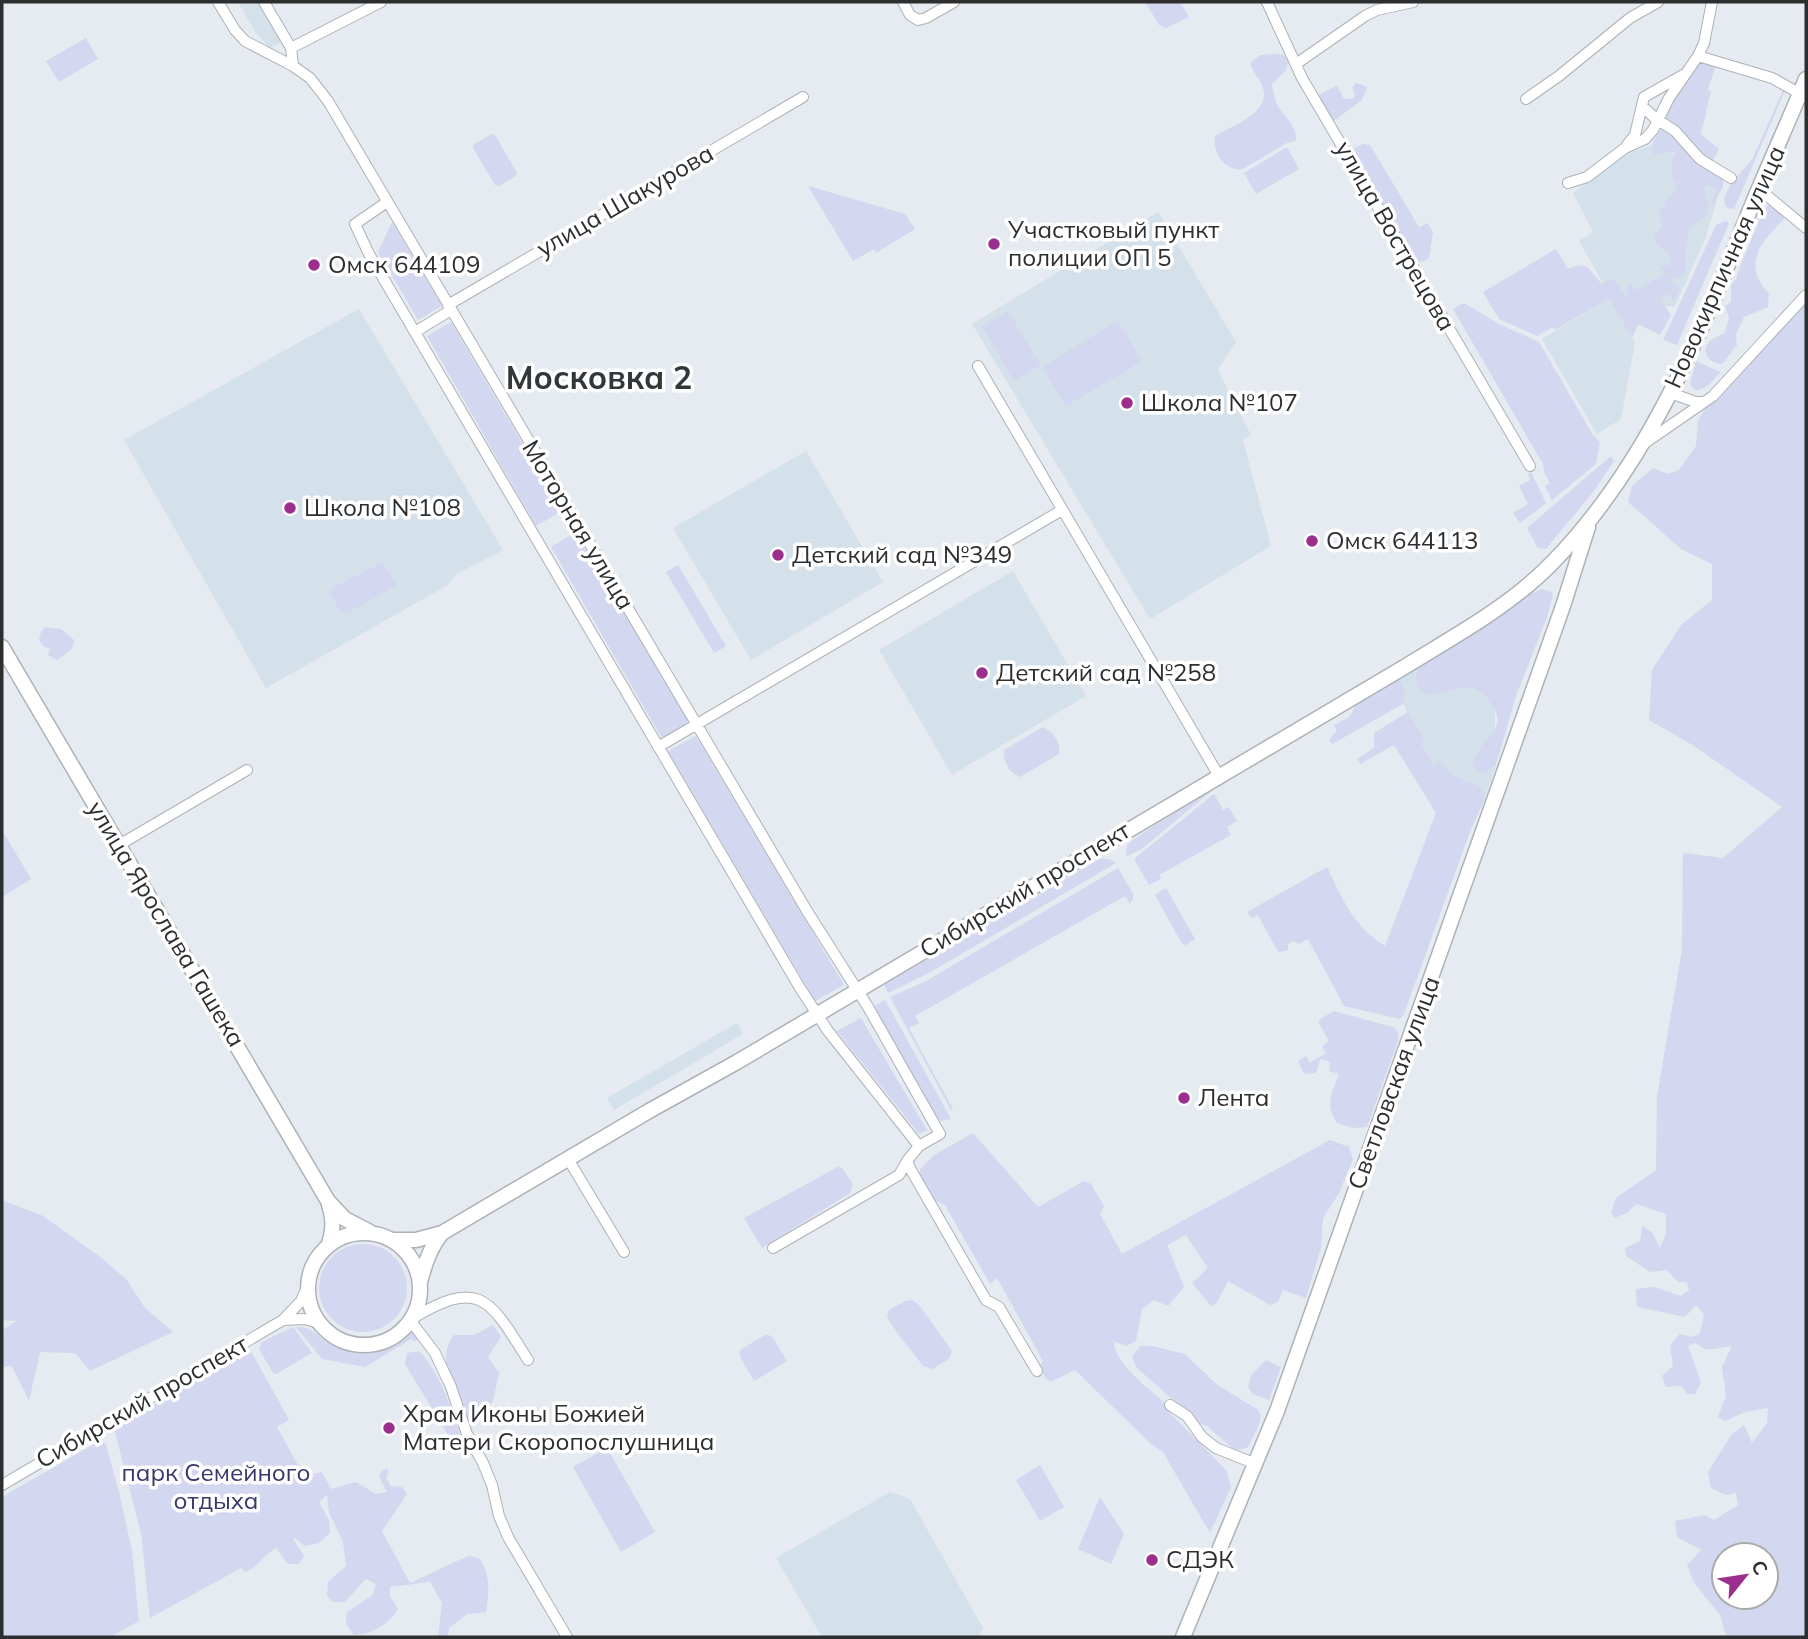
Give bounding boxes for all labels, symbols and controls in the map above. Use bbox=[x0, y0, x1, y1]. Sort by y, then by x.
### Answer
street label: улица Вострецова bbox=[1329, 135, 1462, 336]
street label: улица Шакурова bbox=[531, 137, 718, 263]
street label: Новокирпичная улица bbox=[1657, 141, 1791, 392]
place label: Участковый пункт полиции ОП 5 bbox=[1007, 214, 1219, 272]
marker: Участковый пункт полиции ОП 5 bbox=[986, 236, 1002, 252]
place label: Омск 644109 bbox=[328, 249, 480, 279]
marker: Омск 644109 bbox=[306, 257, 322, 273]
district label: Московка 2 bbox=[506, 357, 692, 397]
place label: Школа №107 bbox=[1141, 387, 1298, 417]
marker: Школа №107 bbox=[1119, 395, 1135, 411]
street label: Моторная улица bbox=[516, 434, 641, 615]
place label: Школа №108 bbox=[304, 492, 461, 522]
marker: Школа №108 bbox=[282, 500, 298, 516]
place label: Омск 644113 bbox=[1326, 525, 1478, 555]
marker: Омск 644113 bbox=[1304, 533, 1320, 549]
place label: Детский сад №349 bbox=[792, 539, 1012, 569]
marker: Детский сад №349 bbox=[770, 547, 786, 563]
place label: Детский сад №258 bbox=[996, 657, 1216, 687]
marker: Детский сад №258 bbox=[974, 665, 990, 681]
street label: улица Ярослава Гашека bbox=[81, 795, 252, 1052]
street label: Сибирский проспект bbox=[914, 814, 1135, 964]
street label: Светловская улица bbox=[1341, 972, 1446, 1193]
place label: Лента bbox=[1198, 1082, 1270, 1112]
marker: Лента bbox=[1176, 1090, 1192, 1106]
street label: Сибирский проспект bbox=[30, 1328, 253, 1474]
place label: Храм Иконы Божией Матери Скоропослушница bbox=[403, 1398, 714, 1456]
marker: Храм Иконы Божией Матери Скоропослушница bbox=[381, 1420, 397, 1436]
park label: парк Семейного отдыха bbox=[122, 1457, 310, 1515]
north arrow bbox=[1710, 1541, 1780, 1611]
place label: СДЭК bbox=[1166, 1544, 1234, 1574]
marker: СДЭК bbox=[1144, 1552, 1160, 1568]
text: С bbox=[1746, 1556, 1773, 1579]

